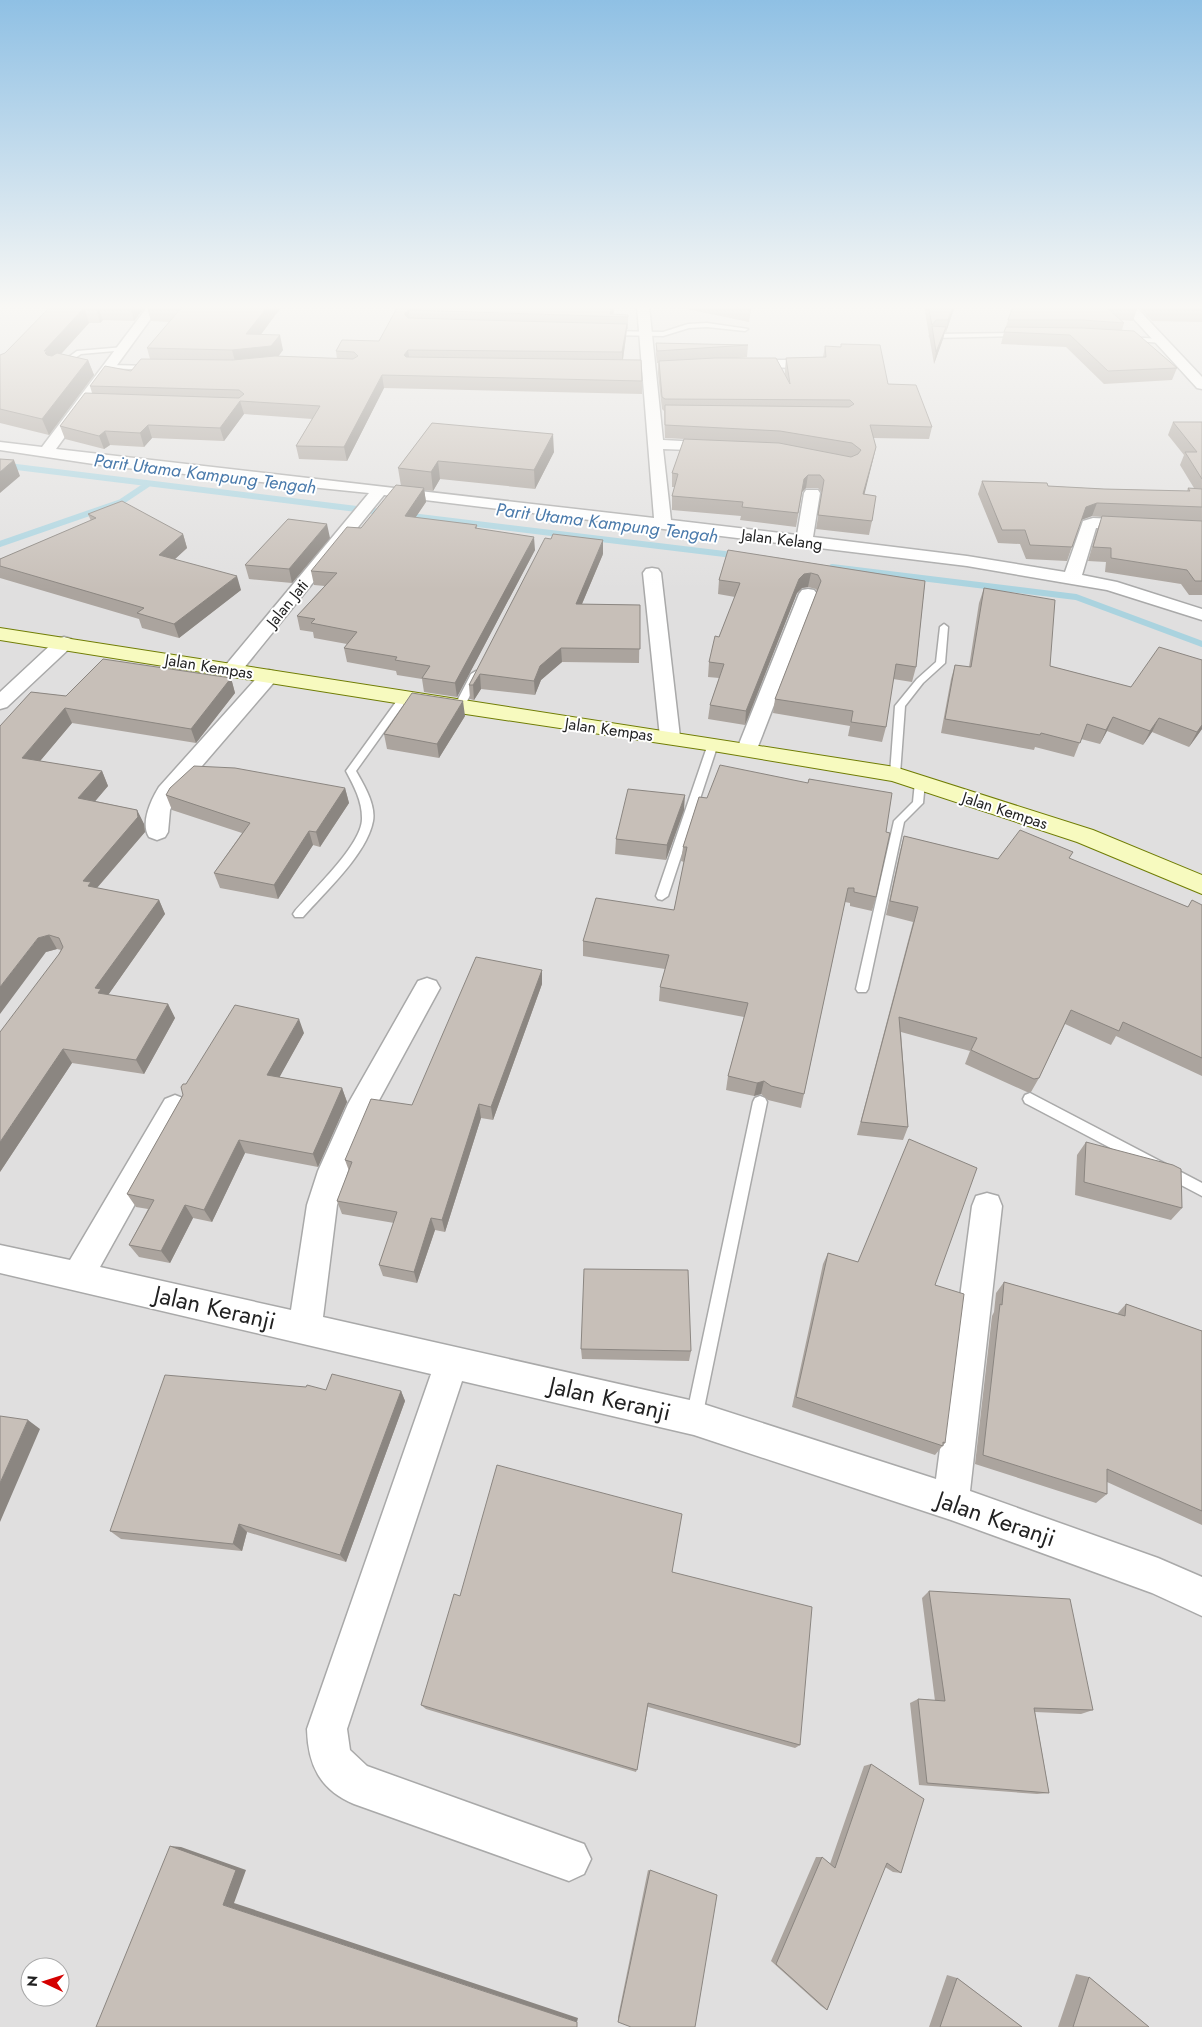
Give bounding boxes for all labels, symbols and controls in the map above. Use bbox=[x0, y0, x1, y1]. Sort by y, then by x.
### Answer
water label: Parit Utama Kampung Tengah bbox=[92, 447, 318, 501]
water label: Parit Utama Kampung Tengah bbox=[494, 496, 720, 550]
street label: Jalan Kelang bbox=[738, 523, 824, 556]
street label: Jalan Jati bbox=[260, 574, 314, 634]
street label: Jalan Kempas bbox=[161, 648, 255, 685]
street label: Jalan Kempas bbox=[561, 712, 654, 747]
street label: Jalan Kempas bbox=[957, 785, 1051, 835]
street label: Jalan Keranji bbox=[148, 1276, 279, 1339]
street label: Jalan Keranji bbox=[543, 1367, 674, 1430]
street label: Jalan Keranji bbox=[929, 1481, 1060, 1555]
north arrow bbox=[20, 1957, 70, 2007]
text: N bbox=[22, 1975, 42, 1987]

